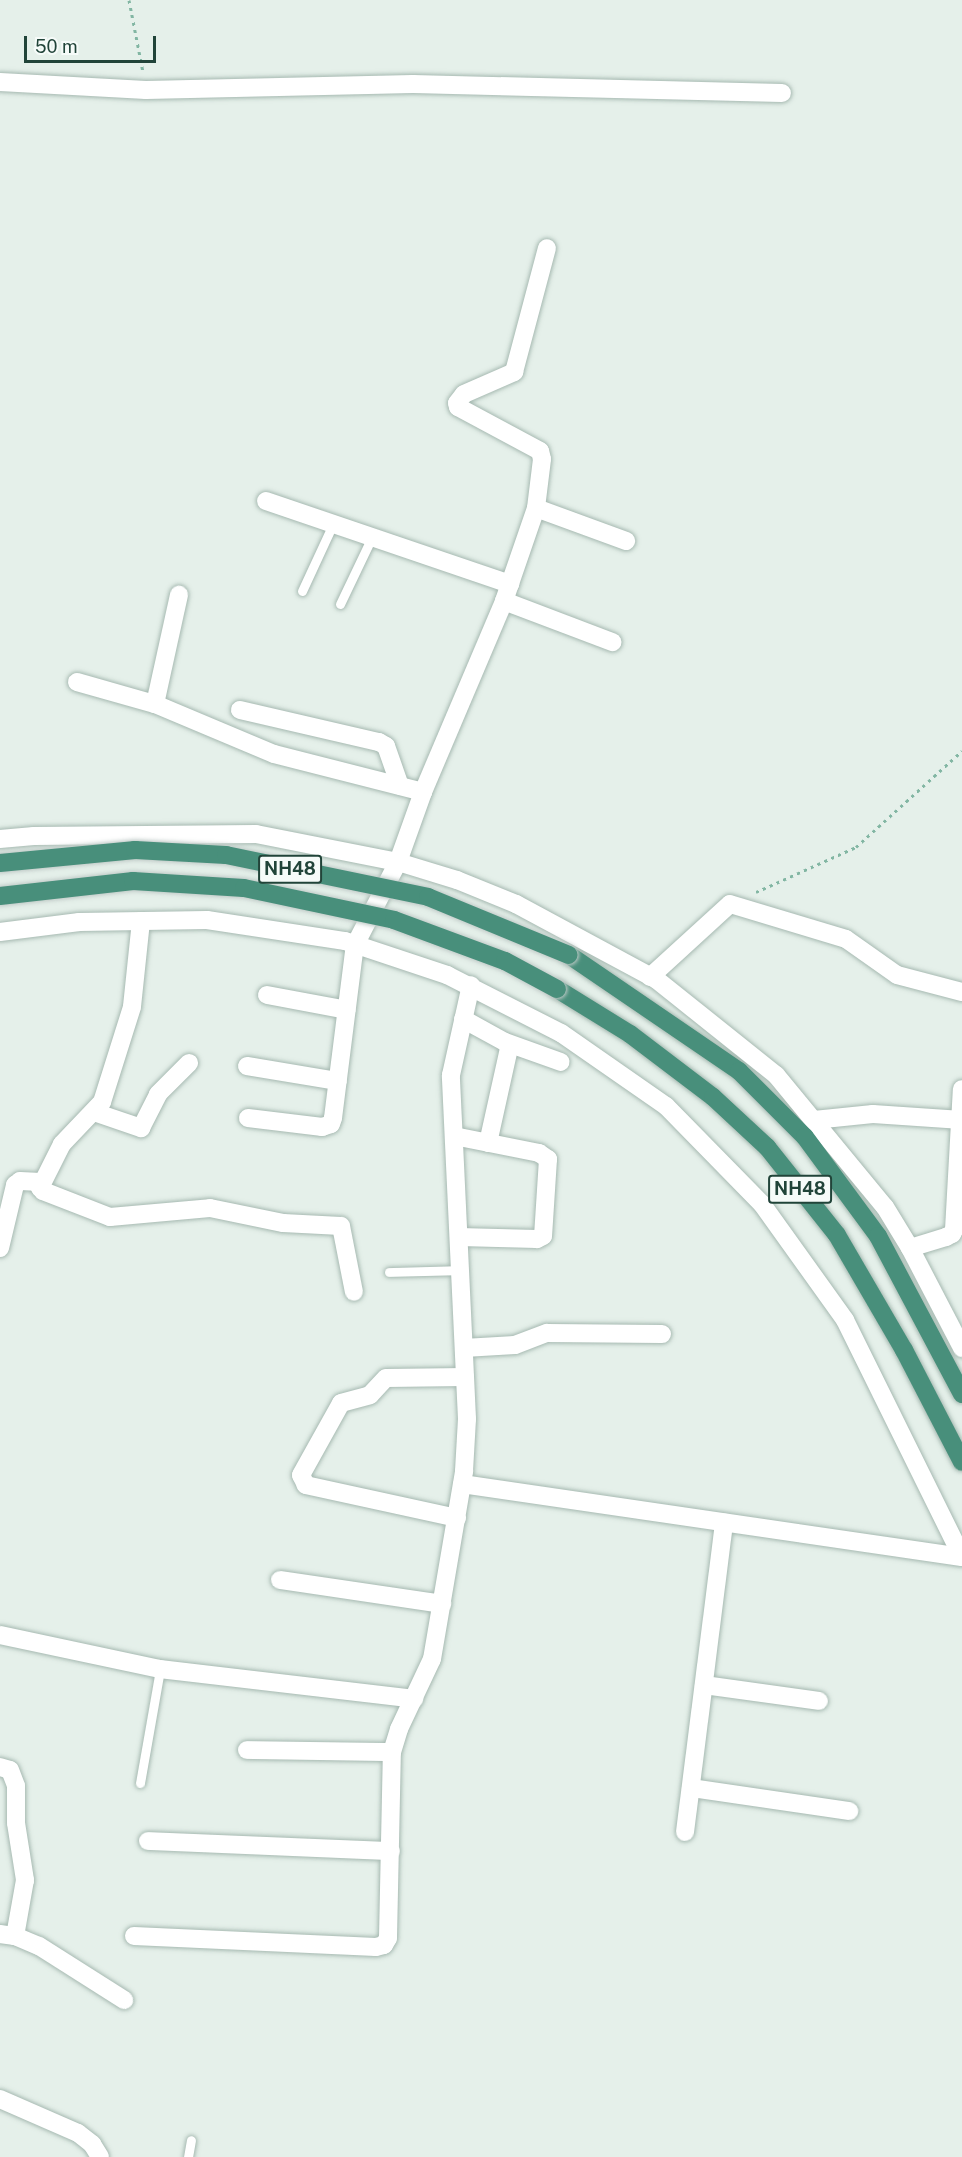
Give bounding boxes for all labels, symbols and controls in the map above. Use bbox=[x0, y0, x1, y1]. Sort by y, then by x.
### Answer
scale bar bbox=[27, 24, 159, 62]
text: 50 m bbox=[35, 36, 78, 57]
road number: NH48 bbox=[257, 854, 323, 884]
road number: NH48 bbox=[767, 1174, 833, 1204]

